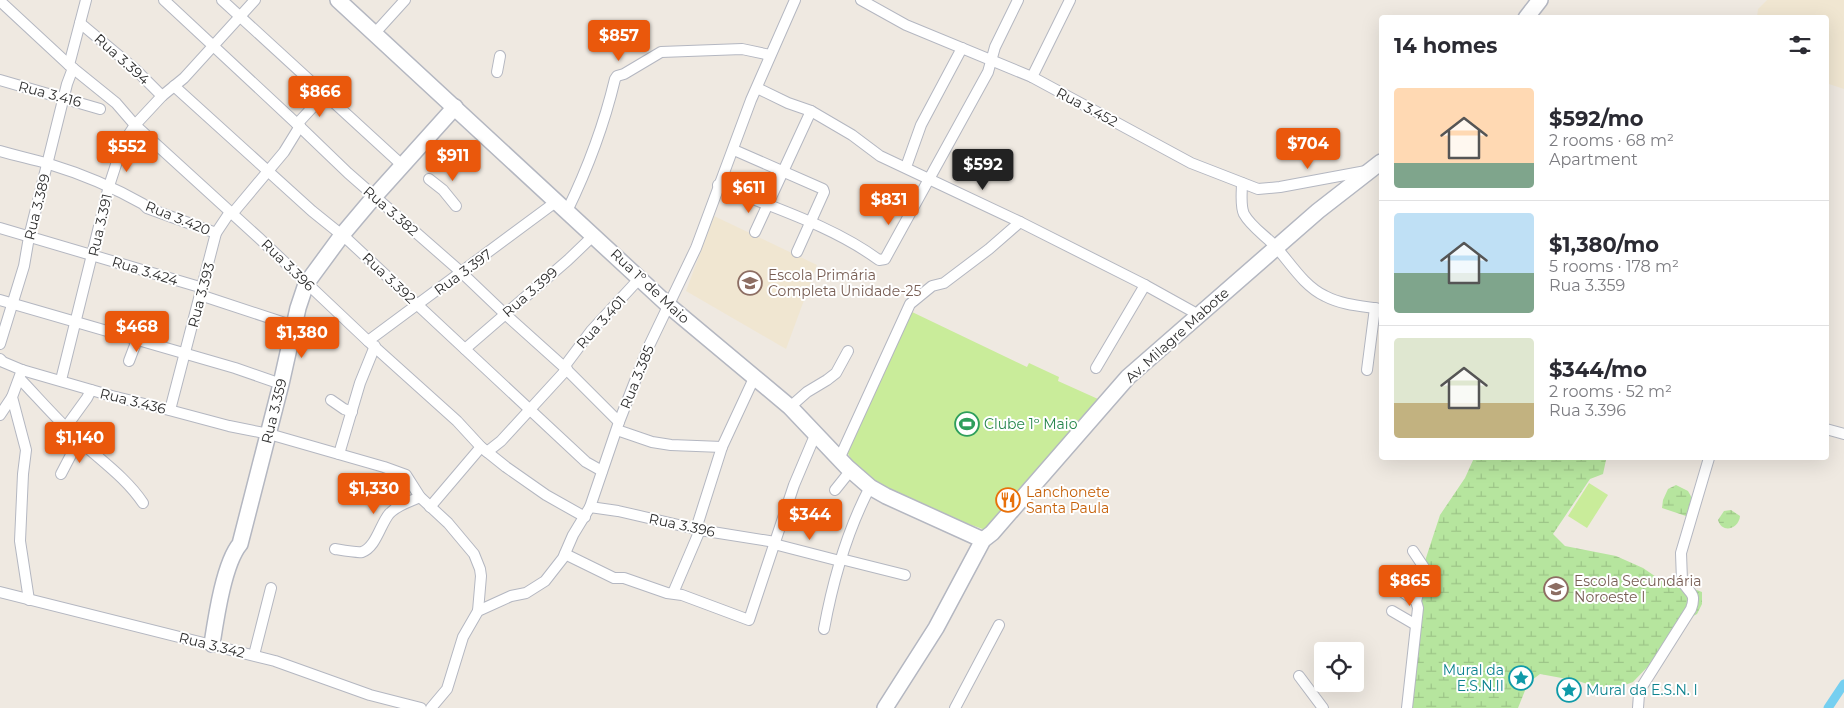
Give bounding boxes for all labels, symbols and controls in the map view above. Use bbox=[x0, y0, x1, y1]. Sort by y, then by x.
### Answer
pin: $857 bbox=[589, 20, 649, 62]
text: $857 bbox=[599, 26, 639, 45]
street label: Rua 3.394 bbox=[91, 30, 154, 89]
icon: filters bbox=[1786, 31, 1814, 59]
text: 14 homes bbox=[1394, 33, 1498, 58]
pin: $866 bbox=[290, 76, 350, 118]
street label: Rua 3.416 bbox=[16, 77, 84, 111]
text: $866 bbox=[299, 82, 341, 101]
street label: Rua 3.452 bbox=[1053, 83, 1121, 131]
text: $592/mo bbox=[1549, 106, 1644, 131]
icon: home bbox=[1434, 108, 1494, 168]
pin: $704 bbox=[1278, 128, 1338, 170]
pin: $552 bbox=[97, 130, 157, 173]
text: 2 rooms · 68 m² bbox=[1549, 131, 1674, 150]
text: $704 bbox=[1287, 134, 1329, 153]
text: $552 bbox=[108, 137, 146, 156]
pin: $911 bbox=[423, 140, 483, 182]
text: $911 bbox=[437, 146, 469, 165]
pin: $592 bbox=[953, 148, 1013, 191]
text: Apartment bbox=[1549, 150, 1638, 169]
text: $592 bbox=[963, 155, 1003, 174]
street label: Rua 3.389 bbox=[20, 172, 54, 242]
pin: $611 bbox=[719, 172, 779, 214]
text: $611 bbox=[733, 178, 765, 197]
street label: Rua 3.382 bbox=[360, 182, 422, 240]
pin: $831 bbox=[859, 184, 919, 226]
text: $831 bbox=[871, 190, 907, 209]
street label: Rua 3.391 bbox=[84, 192, 116, 258]
street label: Rua 3.420 bbox=[143, 197, 213, 239]
text: $1,380/mo bbox=[1549, 232, 1659, 257]
icon: home bbox=[1434, 233, 1494, 293]
street label: Rua 3.396 bbox=[257, 235, 319, 295]
street label: Rua 3.397 bbox=[431, 245, 495, 299]
street label: Rua 1º de Maio bbox=[607, 245, 694, 327]
street label: Rua 3.392 bbox=[358, 249, 420, 307]
street label: Rua 3.424 bbox=[110, 252, 181, 290]
text: 5 rooms · 178 m² bbox=[1549, 257, 1679, 276]
street label: Rua 3.393 bbox=[184, 260, 218, 330]
street label: Rua 3.399 bbox=[499, 263, 561, 321]
place label: Escola Primária Completa Unidade-25 bbox=[768, 266, 922, 300]
school or university icon: Escola Primária Completa Unidade-25 bbox=[737, 270, 763, 296]
text: Rua 3.359 bbox=[1549, 276, 1625, 295]
street label: Av. Milagre Mabote bbox=[1121, 284, 1233, 386]
street label: Rua 3.401 bbox=[572, 292, 630, 352]
pin: $468 bbox=[107, 310, 167, 353]
pin: $1,380 bbox=[261, 316, 343, 359]
text: $468 bbox=[116, 317, 158, 336]
text: $1,380 bbox=[276, 323, 328, 342]
street label: Rua 3.385 bbox=[616, 342, 658, 412]
text: $344/mo bbox=[1549, 357, 1647, 382]
icon: home bbox=[1434, 358, 1494, 418]
street label: Rua 3.359 bbox=[257, 376, 291, 446]
text: 2 rooms · 52 m² bbox=[1549, 382, 1672, 401]
street label: Rua 3.436 bbox=[98, 384, 168, 418]
text: Rua 3.396 bbox=[1549, 401, 1626, 420]
sports icon: Clube 1º Maio bbox=[954, 411, 980, 437]
place label: Clube 1º Maio bbox=[984, 415, 1078, 433]
pin: $1,140 bbox=[39, 422, 121, 464]
text: $1,140 bbox=[56, 428, 104, 447]
pin: $1,330 bbox=[333, 472, 415, 515]
text: $1,330 bbox=[349, 479, 399, 498]
place label: Lanchonete Santa Paula bbox=[1026, 483, 1110, 517]
restaurant icon: Lanchonete Santa Paula bbox=[995, 487, 1021, 513]
pin: $344 bbox=[780, 498, 840, 541]
text: $344 bbox=[789, 505, 831, 524]
street label: Rua 3.396 bbox=[647, 509, 717, 541]
pin: $865 bbox=[1380, 564, 1440, 607]
text: $865 bbox=[1390, 571, 1430, 590]
place label: Escola Secundária Noroeste I bbox=[1574, 572, 1701, 606]
school or university icon: Escola Secundária Noroeste I bbox=[1543, 576, 1569, 602]
street label: Rua 3.342 bbox=[177, 628, 247, 662]
map controls bbox=[1314, 642, 1364, 692]
button: locate bbox=[1314, 642, 1364, 692]
place label: Mural da E.S.N.II bbox=[1443, 661, 1504, 695]
place icon: Mural da E.S.N.II bbox=[1508, 665, 1534, 691]
place icon: Mural da E.S.N. I bbox=[1556, 677, 1582, 703]
place label: Mural da E.S.N. I bbox=[1586, 681, 1698, 699]

